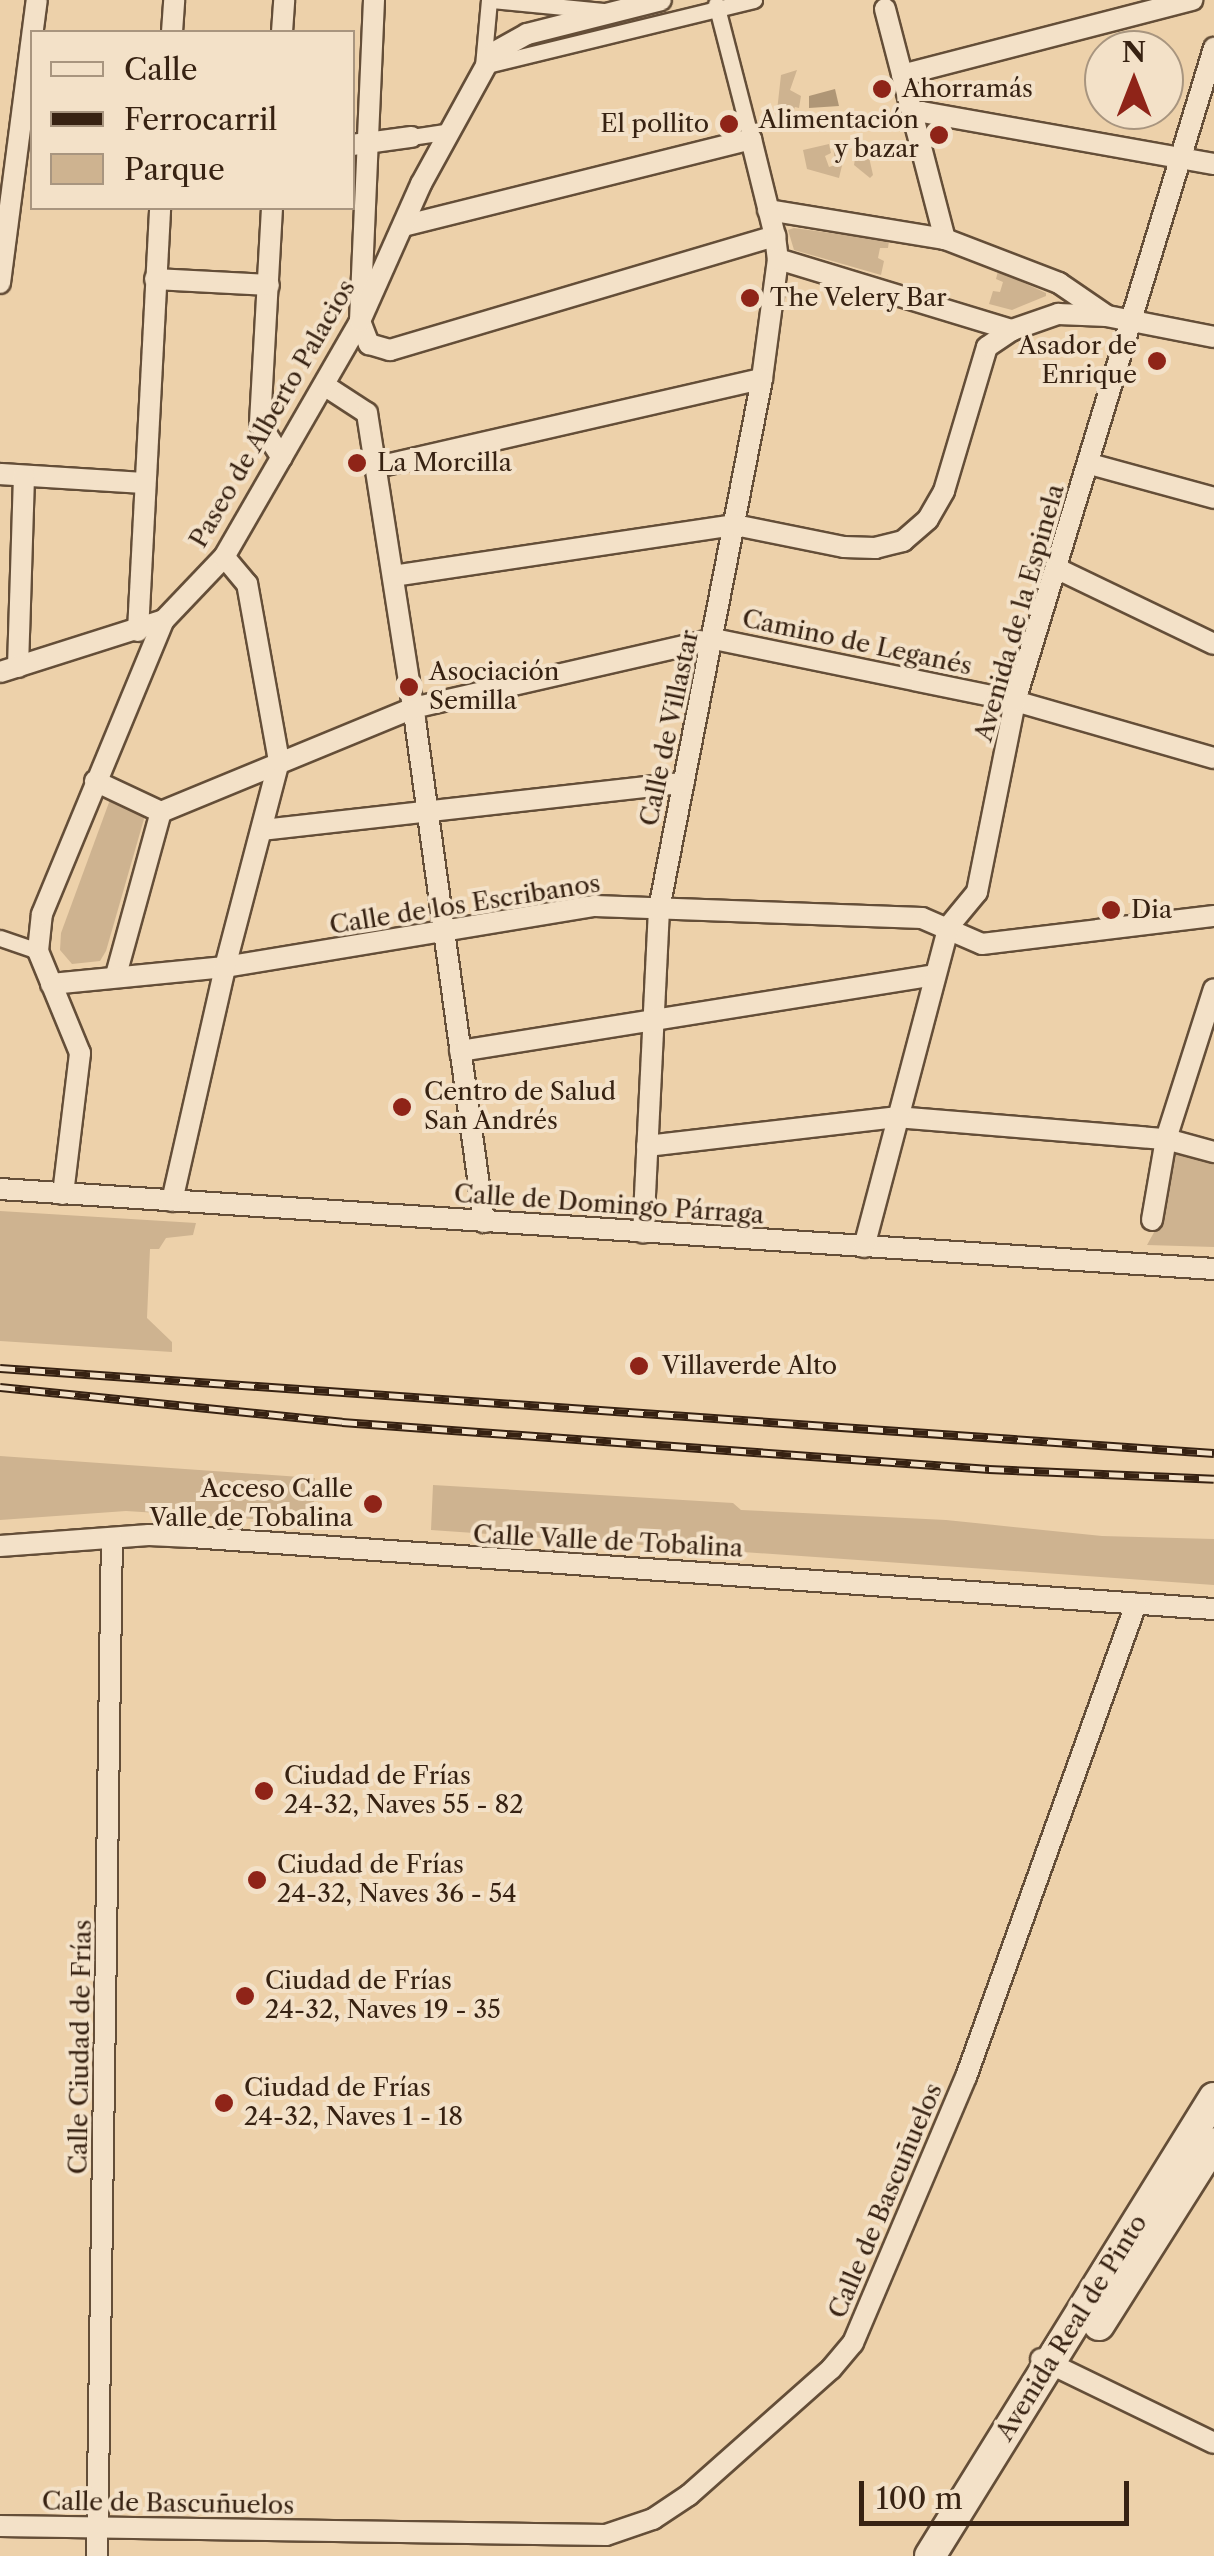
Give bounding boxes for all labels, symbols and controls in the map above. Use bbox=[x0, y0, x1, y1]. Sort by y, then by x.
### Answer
legend bbox=[30, 30, 355, 210]
north arrow bbox=[1084, 30, 1184, 130]
text: N bbox=[1122, 35, 1146, 69]
text: Calle bbox=[124, 51, 198, 88]
place label: Ahorramás bbox=[902, 74, 1033, 104]
marker: Ahorramás bbox=[871, 78, 893, 100]
text: Ferrocarril bbox=[124, 101, 277, 138]
place label: Alimentación y bazar bbox=[759, 106, 919, 165]
place label: El pollito bbox=[600, 109, 709, 139]
marker: El pollito bbox=[718, 113, 740, 135]
marker: Alimentación y bazar bbox=[928, 124, 950, 146]
text: Parque bbox=[124, 151, 225, 188]
street label: Paseo de Alberto Palacios bbox=[184, 274, 362, 554]
place label: The Velery Bar bbox=[770, 283, 949, 313]
marker: The Velery Bar bbox=[739, 287, 761, 309]
place label: Asador de Enrique bbox=[1017, 332, 1137, 391]
marker: Asador de Enrique bbox=[1146, 350, 1168, 372]
place label: La Morcilla bbox=[377, 448, 512, 478]
marker: La Morcilla bbox=[346, 452, 368, 474]
street label: Avenida de la Espinela bbox=[969, 481, 1071, 745]
street label: Camino de Leganés bbox=[739, 604, 975, 682]
street label: Calle de Villastar bbox=[634, 627, 706, 829]
place label: Asociación Semilla bbox=[429, 658, 559, 717]
marker: Asociación Semilla bbox=[398, 676, 420, 698]
street label: Calle de los Escribanos bbox=[327, 869, 603, 941]
place label: Dia bbox=[1131, 895, 1172, 925]
marker: Dia bbox=[1100, 899, 1122, 921]
place label: Centro de Salud San Andrés bbox=[424, 1078, 616, 1137]
marker: Centro de Salud San Andrés bbox=[389, 1094, 415, 1120]
street label: Calle de Domingo Párraga bbox=[453, 1179, 765, 1231]
place label: Villaverde Alto bbox=[662, 1351, 838, 1381]
marker: Villaverde Alto bbox=[626, 1353, 652, 1379]
place label: Acceso Calle Valle de Tobalina bbox=[149, 1475, 353, 1534]
marker: Acceso Calle Valle de Tobalina bbox=[362, 1493, 384, 1515]
street label: Calle Valle de Tobalina bbox=[471, 1520, 745, 1564]
place label: Ciudad de Frías 24-32, Naves 55 - 82 bbox=[284, 1762, 524, 1821]
marker: Ciudad de Frías 24-32, Naves 55 - 82 bbox=[253, 1780, 275, 1802]
place label: Ciudad de Frías 24-32, Naves 36 - 54 bbox=[277, 1851, 517, 1910]
marker: Ciudad de Frías 24-32, Naves 36 - 54 bbox=[246, 1869, 268, 1891]
street label: Calle Ciudad de Frías bbox=[64, 1919, 98, 2175]
place label: Ciudad de Frías 24-32, Naves 19 - 35 bbox=[265, 1967, 501, 2026]
marker: Ciudad de Frías 24-32, Naves 19 - 35 bbox=[234, 1985, 256, 2007]
place label: Ciudad de Frías 24-32, Naves 1 - 18 bbox=[244, 2074, 463, 2133]
street label: Calle de Bascuñuelos bbox=[823, 2079, 949, 2323]
marker: Ciudad de Frías 24-32, Naves 1 - 18 bbox=[213, 2092, 235, 2114]
street label: Avenida Real de Pinto bbox=[990, 2209, 1154, 2447]
scale bar bbox=[864, 2461, 1134, 2523]
text: 100 m bbox=[876, 2480, 963, 2517]
street label: Calle de Bascuñuelos bbox=[42, 2487, 294, 2521]

